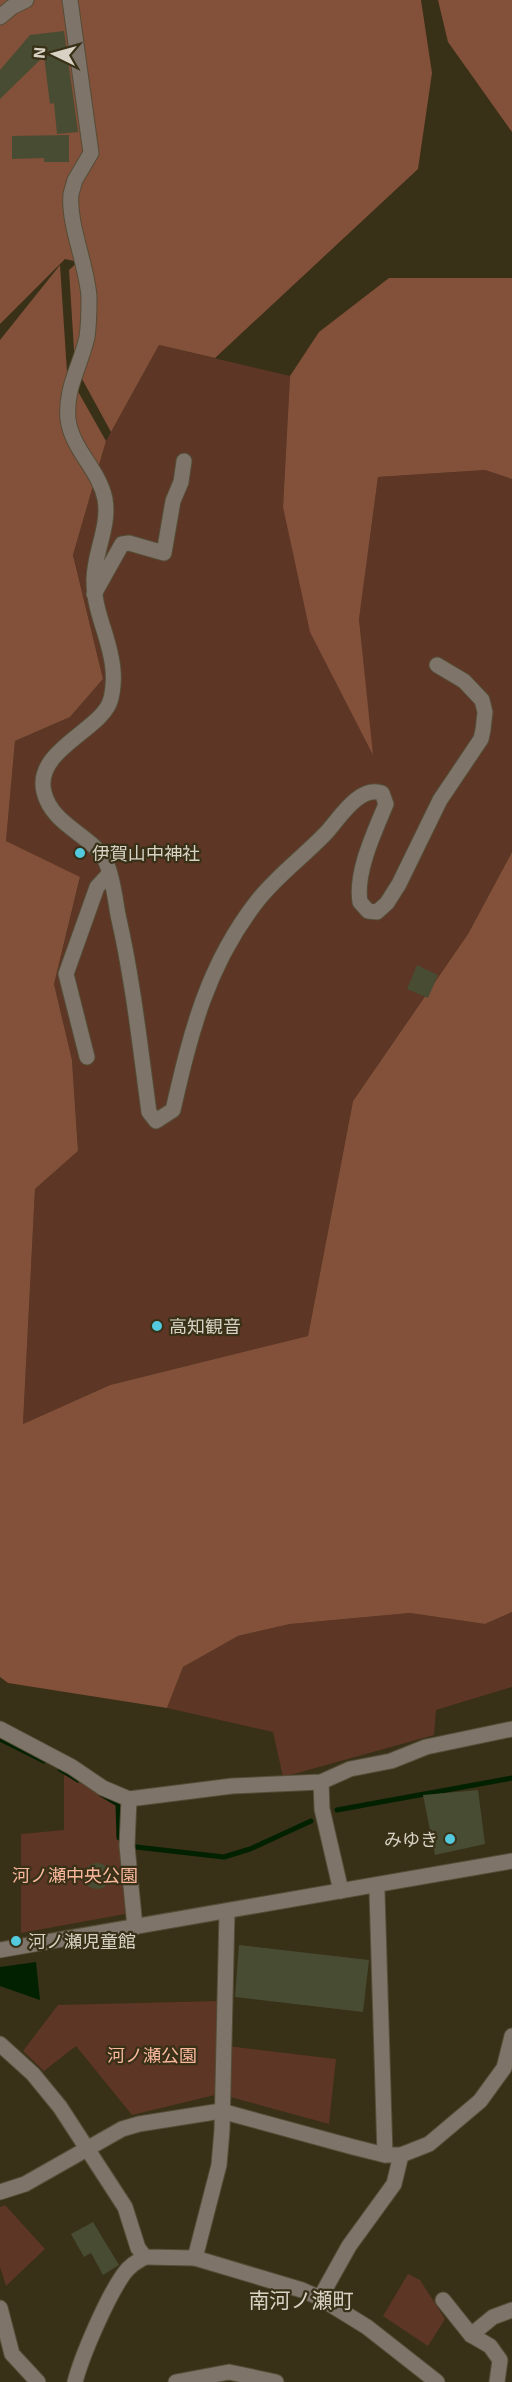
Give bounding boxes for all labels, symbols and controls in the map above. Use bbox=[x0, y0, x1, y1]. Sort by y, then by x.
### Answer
north arrow bbox=[24, 24, 84, 84]
text: N bbox=[29, 46, 49, 59]
place label: 伊賀山中神社 bbox=[92, 842, 200, 864]
marker: 伊賀山中神社 bbox=[73, 846, 87, 860]
place label: 高知観音 bbox=[169, 1315, 241, 1337]
marker: 高知観音 bbox=[150, 1319, 164, 1333]
place label: みゆき bbox=[384, 1828, 438, 1850]
marker: みゆき bbox=[443, 1832, 457, 1846]
park label: 河ノ瀬中央公園 bbox=[12, 1864, 138, 1886]
place label: 河ノ瀬児童館 bbox=[28, 1930, 136, 1952]
marker: 河ノ瀬児童館 bbox=[9, 1934, 23, 1948]
park label: 河ノ瀬公園 bbox=[107, 2044, 197, 2066]
district label: 南河ノ瀬町 bbox=[249, 2287, 354, 2312]

